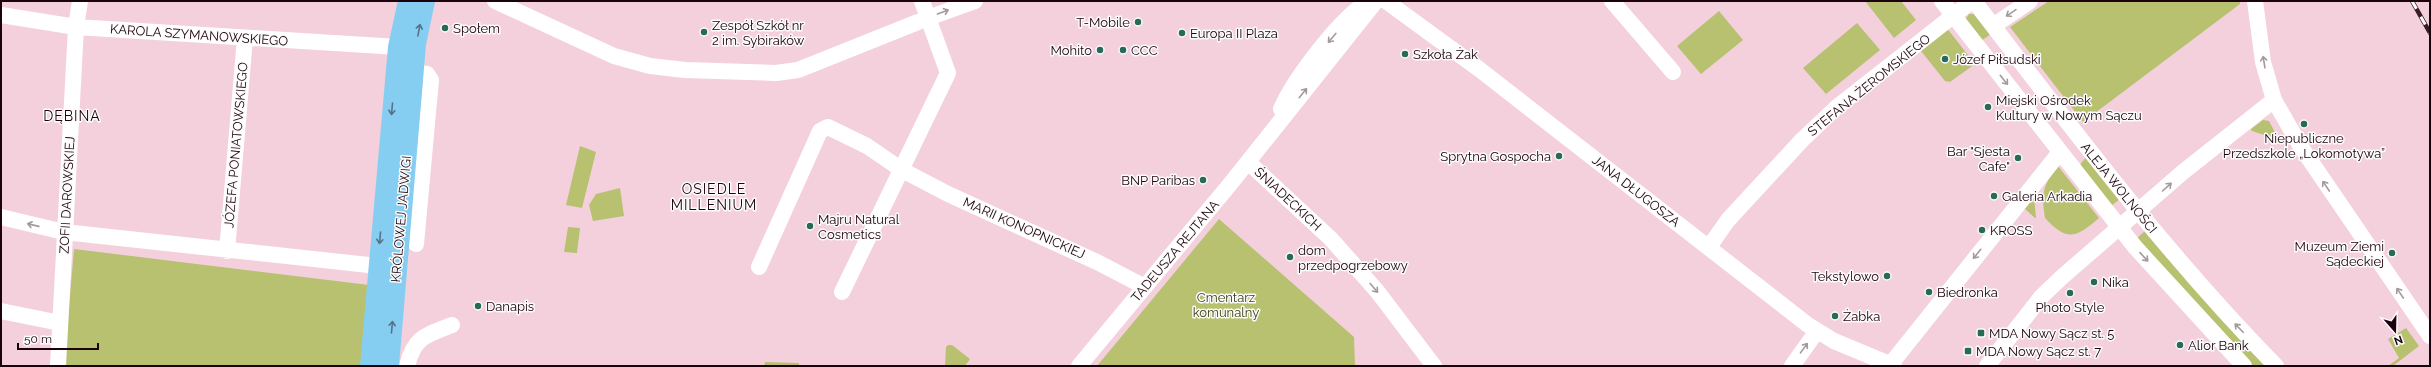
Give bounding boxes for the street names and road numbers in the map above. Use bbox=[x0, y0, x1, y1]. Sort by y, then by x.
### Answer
street label: KAROLA SZYMANOWSKIEGO bbox=[109, 21, 289, 49]
street label: STEFANA ŻEROMSKIEGO bbox=[1804, 30, 1933, 139]
street label: JÓZEFA PONIATOWSKIEGO bbox=[221, 61, 251, 228]
street label: ZOFII DAROWSKIEJ bbox=[56, 136, 78, 254]
street label: ALEJA WOLNOŚCI bbox=[2078, 139, 2161, 236]
street label: JANA DŁUGOSZA bbox=[1589, 152, 1683, 230]
street label: KRÓLOWEJ JADWIGI bbox=[388, 155, 414, 283]
street label: ŚNIADECKICH bbox=[1251, 163, 1325, 234]
street label: MARII KONOPNICKIEJ bbox=[961, 194, 1087, 262]
street label: TADEUSZA REJTANA bbox=[1128, 197, 1222, 305]

